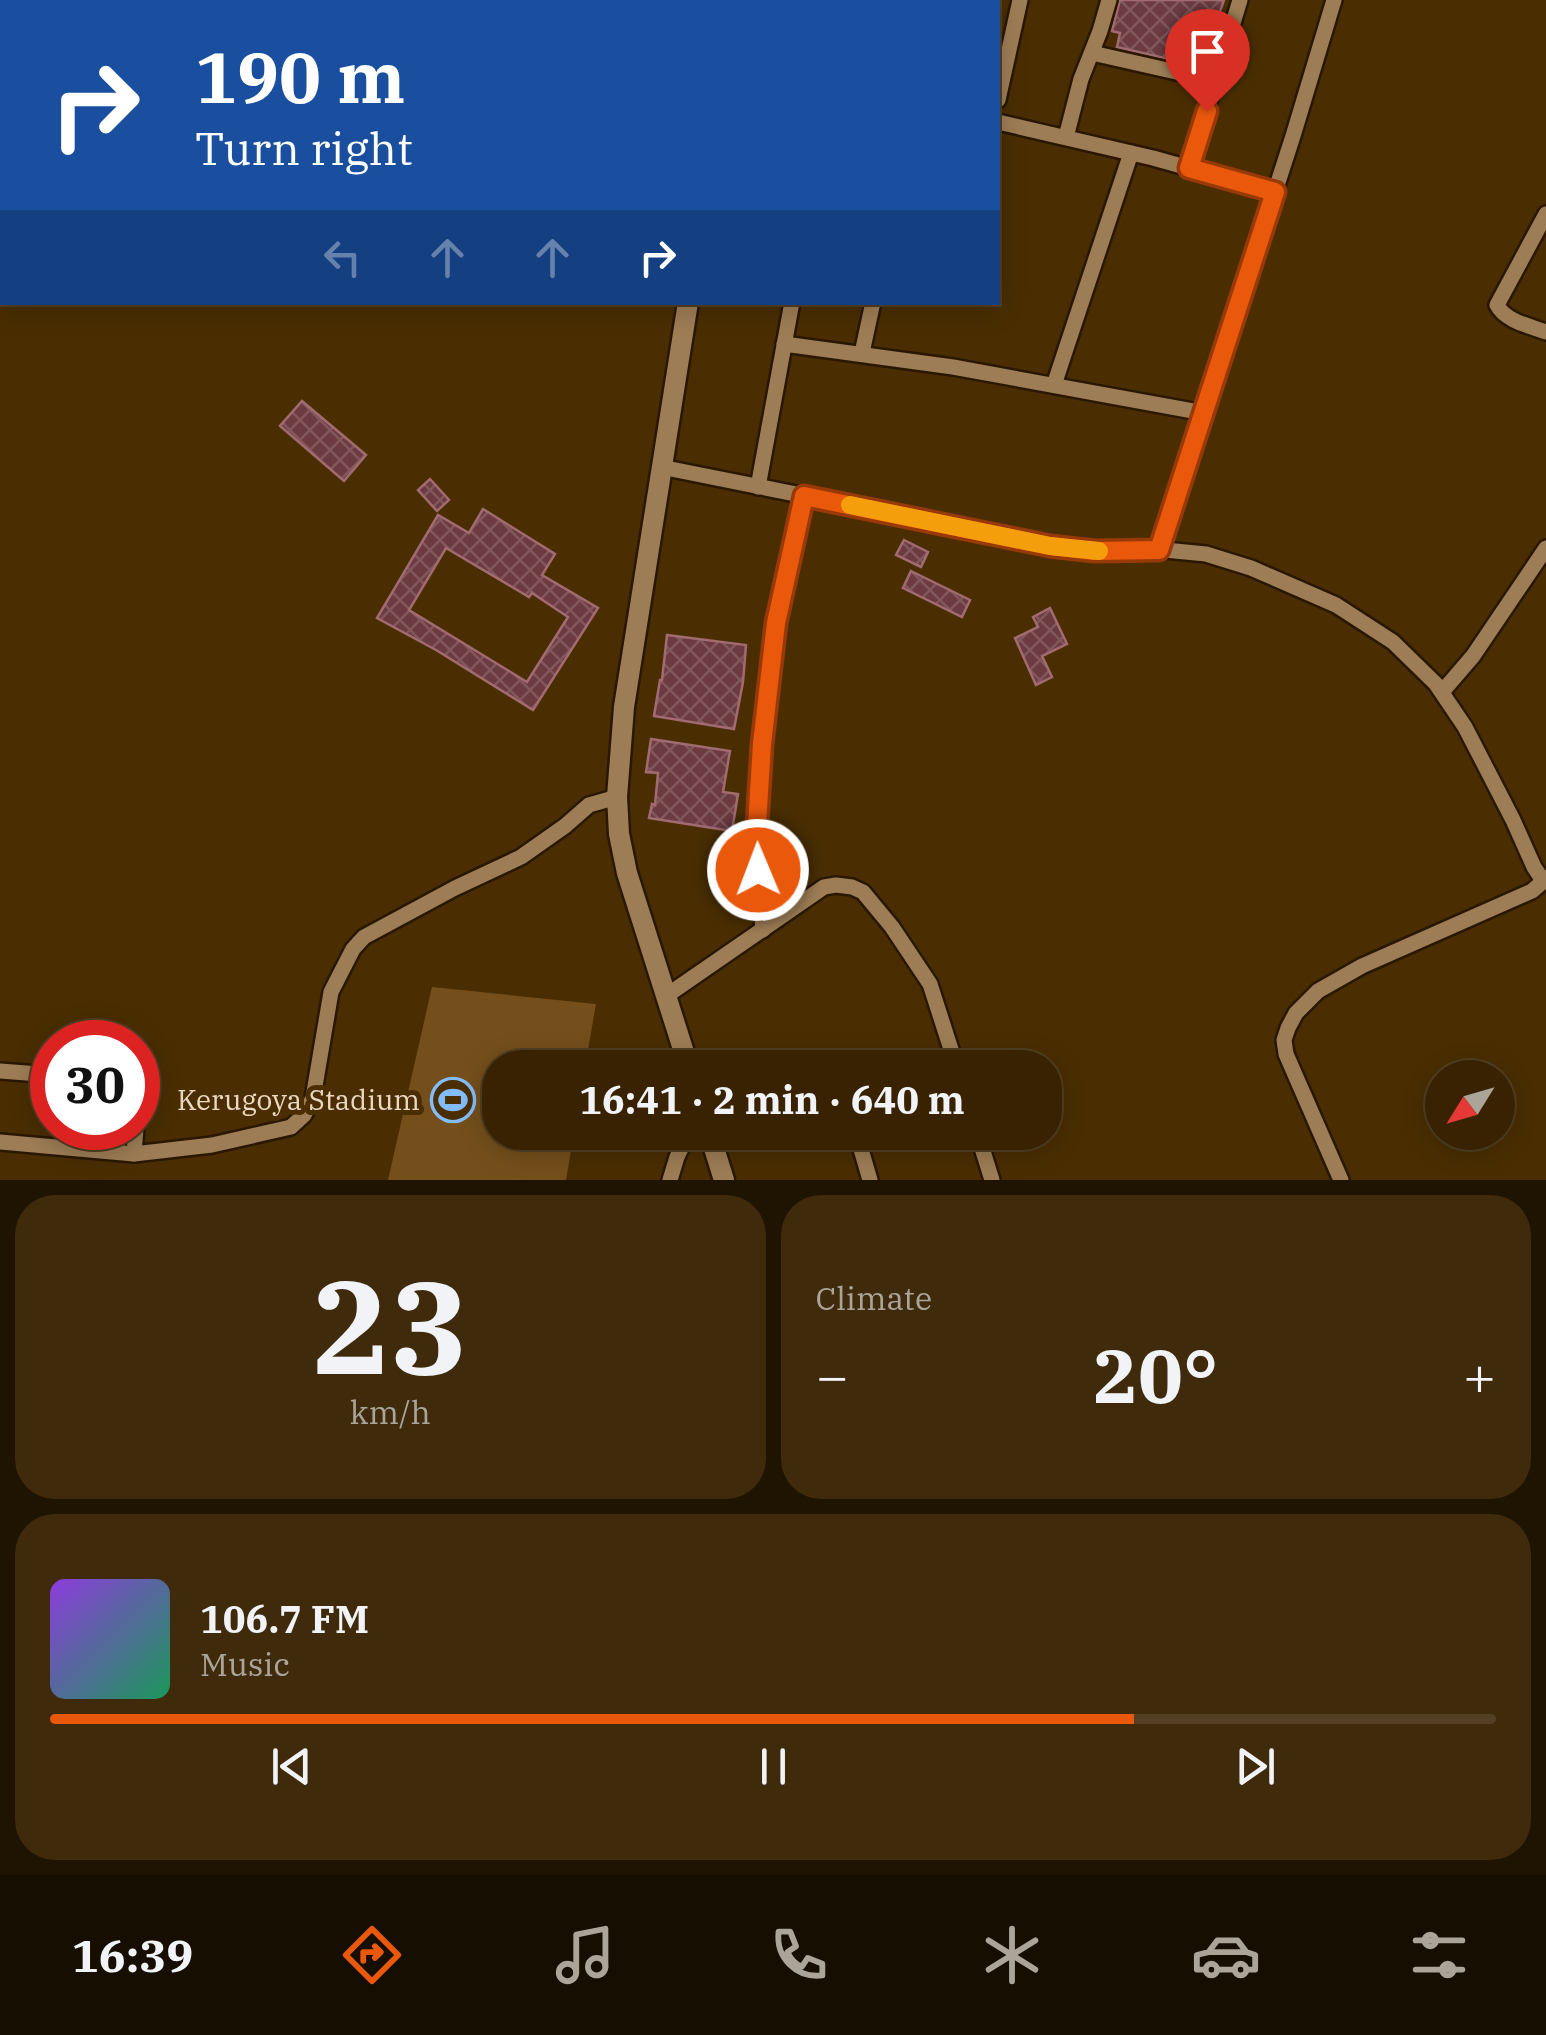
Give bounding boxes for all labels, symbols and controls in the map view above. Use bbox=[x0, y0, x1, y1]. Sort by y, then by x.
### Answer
pin bbox=[1165, 9, 1250, 112]
icon: arrive bbox=[1180, 24, 1235, 79]
text: 190 m bbox=[195, 31, 405, 122]
icon: right bbox=[30, 40, 160, 170]
text: Turn right bbox=[195, 119, 413, 177]
icon: left bbox=[315, 230, 370, 285]
icon: ahead bbox=[420, 230, 475, 285]
icon: ahead bbox=[525, 230, 580, 285]
icon: right bbox=[630, 230, 685, 285]
position arrow bbox=[706, 818, 810, 922]
speed limit sign: 30 bbox=[30, 1020, 160, 1150]
north arrow bbox=[1425, 1060, 1515, 1150]
map controls bbox=[1425, 1060, 1515, 1150]
text: 16:41 · 2 min · 640 m bbox=[579, 1075, 965, 1124]
sports icon: Kerugoya Stadium bbox=[430, 1077, 476, 1123]
place label: Kerugoya Stadium bbox=[177, 1081, 420, 1118]
text: 23 bbox=[312, 1241, 468, 1410]
text: Climate bbox=[816, 1277, 932, 1319]
text: 20° bbox=[1093, 1326, 1218, 1424]
text: − bbox=[816, 1340, 849, 1411]
text: + bbox=[1463, 1340, 1496, 1411]
text: km/h bbox=[350, 1391, 431, 1433]
text: 106.7 FM bbox=[200, 1594, 369, 1643]
text: Music bbox=[200, 1643, 290, 1685]
icon: previous bbox=[264, 1739, 319, 1794]
icon: pause bbox=[746, 1739, 801, 1794]
icon: next bbox=[1228, 1739, 1283, 1794]
icon: directions bbox=[337, 1920, 407, 1990]
icon: music bbox=[550, 1920, 620, 1990]
icon: phone bbox=[764, 1920, 834, 1990]
icon: climate bbox=[977, 1920, 1047, 1990]
icon: car bbox=[1191, 1920, 1261, 1990]
icon: filters bbox=[1404, 1920, 1474, 1990]
text: 16:39 bbox=[72, 1926, 193, 1984]

